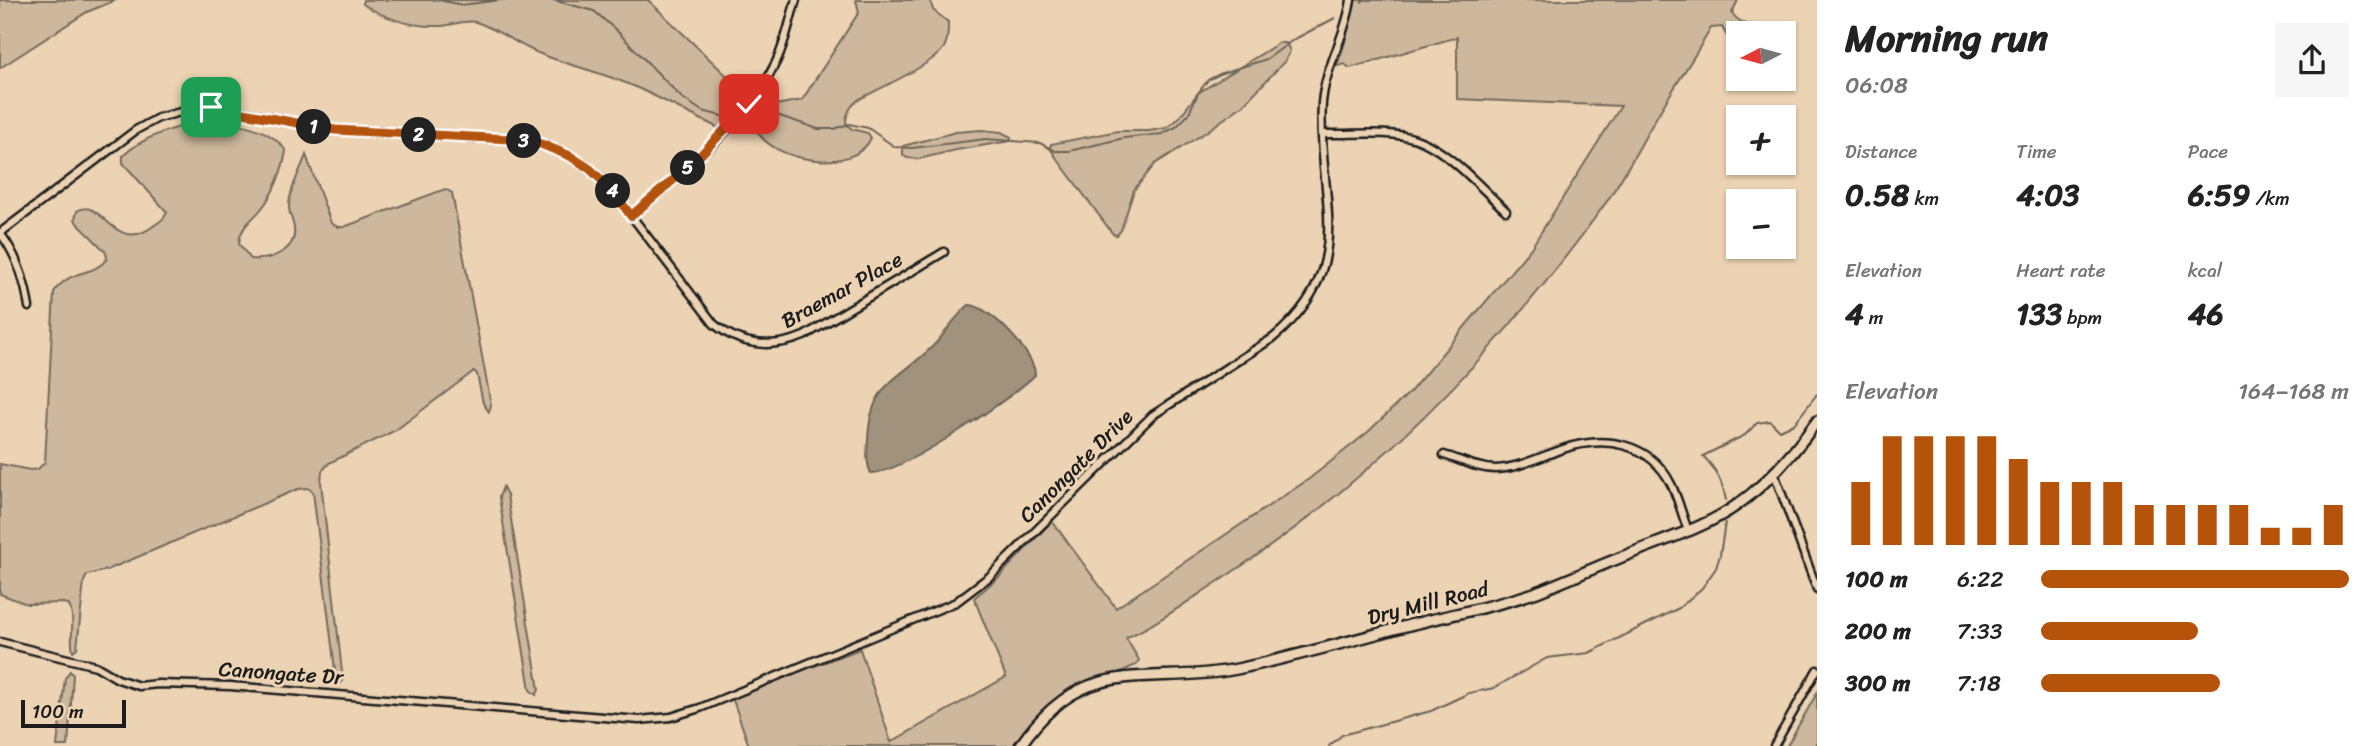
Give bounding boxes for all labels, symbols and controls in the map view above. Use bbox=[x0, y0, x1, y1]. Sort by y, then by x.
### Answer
text: Morning run bbox=[1845, 5, 2048, 72]
north arrow bbox=[1726, 21, 1796, 91]
map controls bbox=[1726, 21, 1796, 259]
button: share bbox=[2275, 23, 2349, 97]
text: 06:08 bbox=[1845, 65, 1908, 106]
pin bbox=[719, 74, 779, 134]
pin bbox=[181, 77, 241, 137]
icon: check bbox=[730, 85, 768, 123]
icon: arrive bbox=[192, 88, 230, 126]
button: + bbox=[1726, 105, 1796, 175]
pin: 1 bbox=[296, 110, 332, 144]
text: 1 bbox=[309, 110, 318, 143]
pin: 2 bbox=[402, 118, 436, 152]
text: 2 bbox=[413, 118, 424, 151]
pin: 3 bbox=[506, 124, 542, 158]
text: 3 bbox=[518, 124, 529, 157]
text: Distance bbox=[1845, 135, 1917, 168]
text: Time bbox=[2016, 135, 2057, 168]
text: Pace bbox=[2188, 135, 2228, 168]
pin: 5 bbox=[670, 150, 706, 186]
text: 5 bbox=[682, 151, 693, 184]
text: 0.58 bbox=[1845, 168, 1909, 222]
text: 4:03 bbox=[2016, 168, 2080, 222]
text: 6:59 bbox=[2188, 168, 2251, 222]
pin: 4 bbox=[596, 174, 630, 208]
text: 4 bbox=[607, 174, 618, 207]
text: km bbox=[1909, 182, 1939, 215]
text: /km bbox=[2251, 182, 2290, 215]
button: − bbox=[1726, 189, 1796, 259]
street label: Braemar Place bbox=[774, 241, 910, 339]
text: Elevation bbox=[1845, 254, 1922, 287]
text: Heart rate bbox=[2016, 254, 2106, 287]
text: kcal bbox=[2188, 254, 2222, 287]
text: 4 bbox=[1845, 287, 1864, 341]
text: 133 bbox=[2016, 287, 2062, 341]
text: 46 bbox=[2188, 287, 2223, 341]
text: m bbox=[1864, 301, 1883, 334]
text: bpm bbox=[2062, 301, 2102, 334]
text: Elevation bbox=[1845, 371, 1938, 412]
text: 164–168 m bbox=[2238, 371, 2349, 412]
street label: Canongate Drive bbox=[1009, 399, 1143, 533]
text: 100 m bbox=[1845, 559, 1908, 600]
text: 6:22 bbox=[1957, 559, 2004, 600]
street label: Dry Mill Road bbox=[1363, 569, 1494, 636]
text: 200 m bbox=[1845, 611, 1911, 652]
text: 7:33 bbox=[1957, 611, 2002, 652]
street label: Canongate Dr bbox=[217, 650, 346, 696]
text: 300 m bbox=[1845, 663, 1910, 704]
text: 7:18 bbox=[1957, 663, 2001, 704]
text: 100 m bbox=[32, 695, 84, 728]
scale bar bbox=[21, 697, 126, 729]

